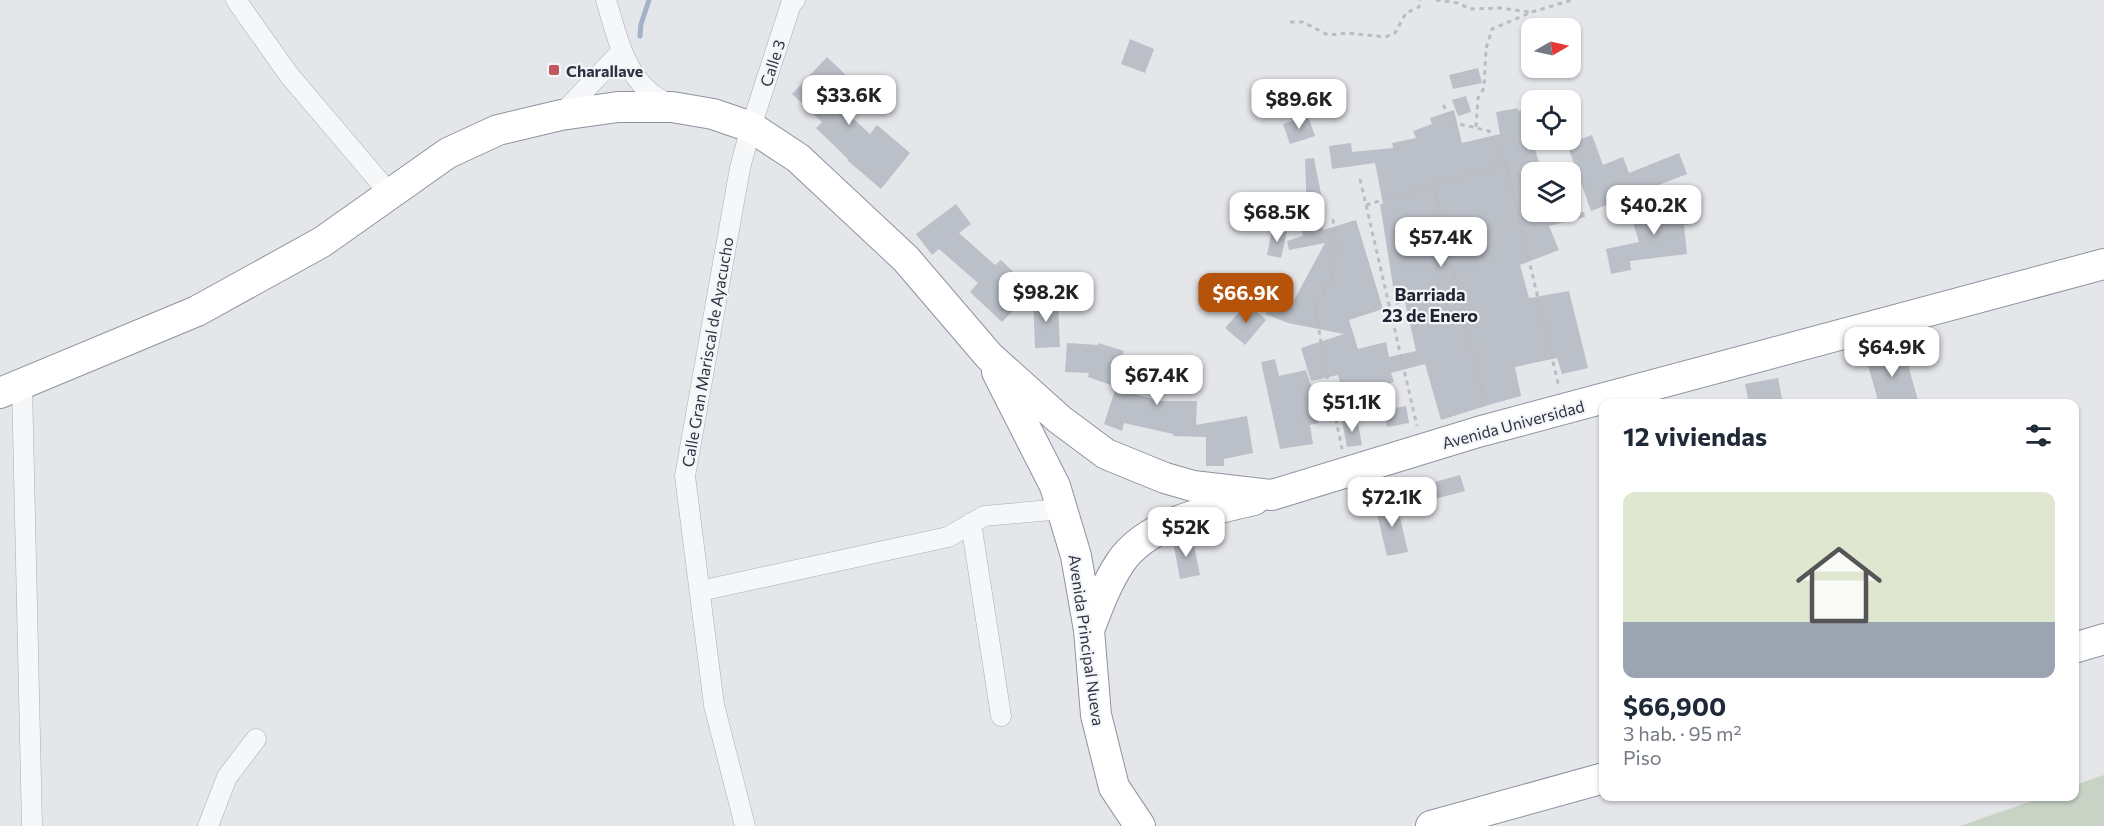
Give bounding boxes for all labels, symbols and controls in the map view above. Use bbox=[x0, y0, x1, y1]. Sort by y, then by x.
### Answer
north arrow bbox=[1521, 18, 1581, 78]
map controls bbox=[1521, 18, 1581, 222]
street label: Calle 3 bbox=[756, 37, 788, 89]
place label: Charallave bbox=[566, 61, 643, 80]
marker: Charallave bbox=[547, 63, 561, 77]
pin: $33.6K bbox=[800, 75, 898, 126]
pin: $89.6K bbox=[1250, 79, 1348, 130]
text: $33.6K bbox=[816, 82, 882, 106]
text: $89.6K bbox=[1265, 86, 1333, 110]
button: locate bbox=[1521, 90, 1581, 150]
button: layers bbox=[1521, 162, 1581, 222]
pin: $40.2K bbox=[1605, 185, 1703, 236]
pin: $68.5K bbox=[1228, 192, 1326, 243]
text: $40.2K bbox=[1620, 192, 1688, 216]
text: $68.5K bbox=[1244, 199, 1310, 223]
pin: $57.4K bbox=[1392, 217, 1490, 268]
text: $57.4K bbox=[1409, 224, 1473, 248]
street label: Calle Gran Mariscal de Ayacucho bbox=[677, 235, 737, 469]
pin: $98.2K bbox=[997, 272, 1095, 323]
pin: $66.9K bbox=[1197, 273, 1295, 324]
text: $98.2K bbox=[1013, 279, 1079, 303]
text: $66.9K bbox=[1212, 280, 1280, 304]
district label: Barriada 23 de Enero bbox=[1382, 283, 1478, 326]
pin: $64.9K bbox=[1843, 327, 1941, 378]
text: $64.9K bbox=[1858, 334, 1926, 358]
pin: $67.4K bbox=[1108, 355, 1206, 406]
text: $67.4K bbox=[1125, 362, 1189, 386]
pin: $51.1K bbox=[1303, 382, 1401, 433]
text: $51.1K bbox=[1322, 389, 1382, 413]
street label: Avenida Universidad bbox=[1440, 396, 1586, 452]
icon: filters bbox=[2022, 419, 2055, 452]
text: 12 viviendas bbox=[1623, 420, 1767, 451]
pin: $72.1K bbox=[1343, 477, 1441, 528]
text: $72.1K bbox=[1362, 484, 1422, 508]
pin: $52K bbox=[1150, 507, 1222, 558]
text: $52K bbox=[1162, 514, 1210, 538]
icon: home bbox=[1785, 531, 1893, 639]
street label: Avenida Principal Nueva bbox=[1066, 553, 1108, 727]
text: $66,900 bbox=[1623, 690, 1726, 721]
text: 3 hab. · 95 m² bbox=[1623, 721, 1742, 745]
text: Piso bbox=[1623, 745, 1662, 769]

